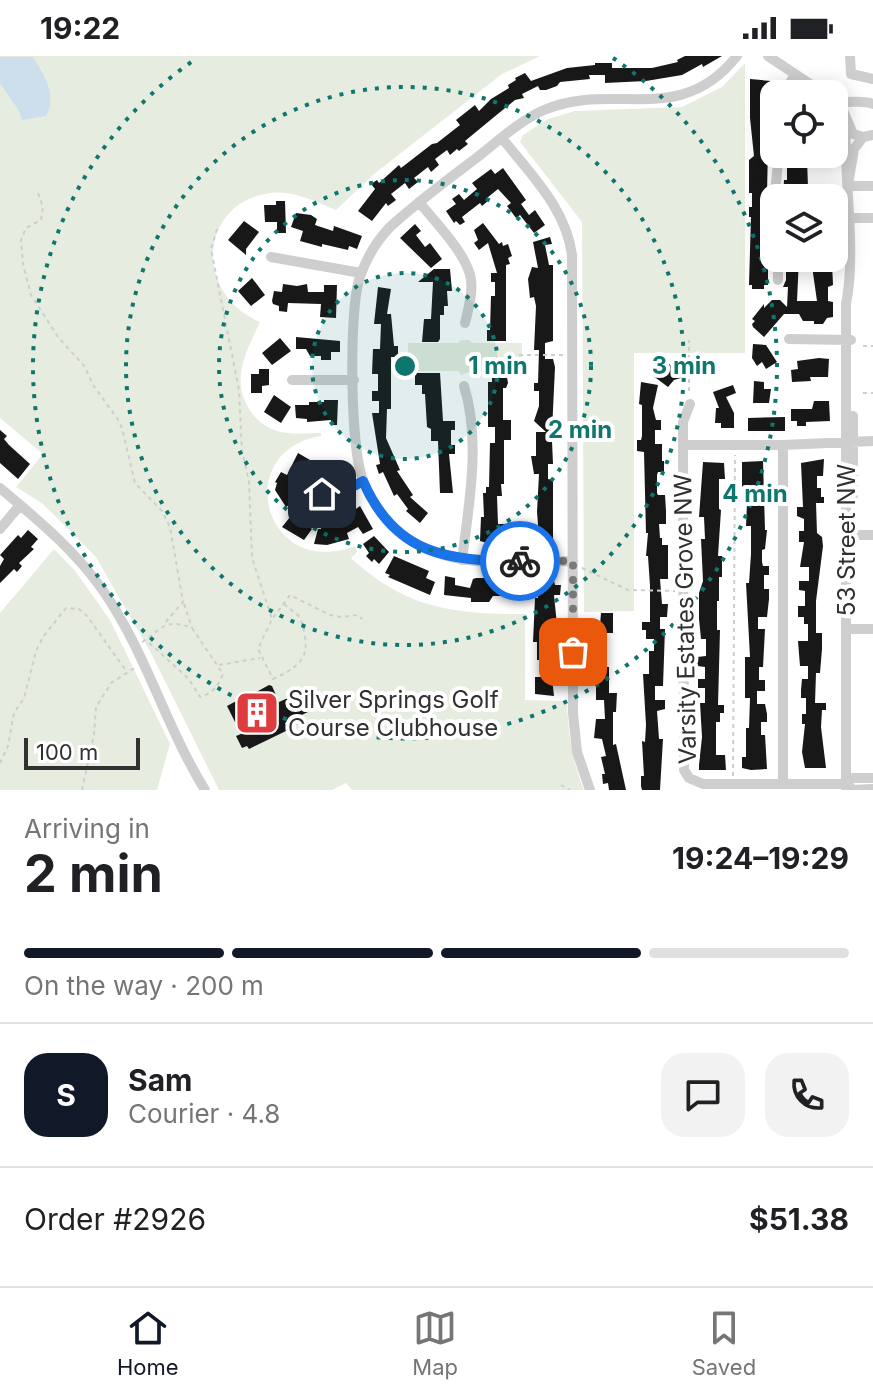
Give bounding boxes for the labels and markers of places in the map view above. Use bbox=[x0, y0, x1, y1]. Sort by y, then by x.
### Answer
centre of rings bbox=[391, 352, 419, 380]
pin bbox=[288, 460, 356, 528]
pin bbox=[539, 618, 607, 686]
place label: Silver Springs Golf Course Clubhouse bbox=[288, 685, 499, 742]
building icon: Silver Springs Golf Course Clubhouse bbox=[233, 689, 281, 737]

